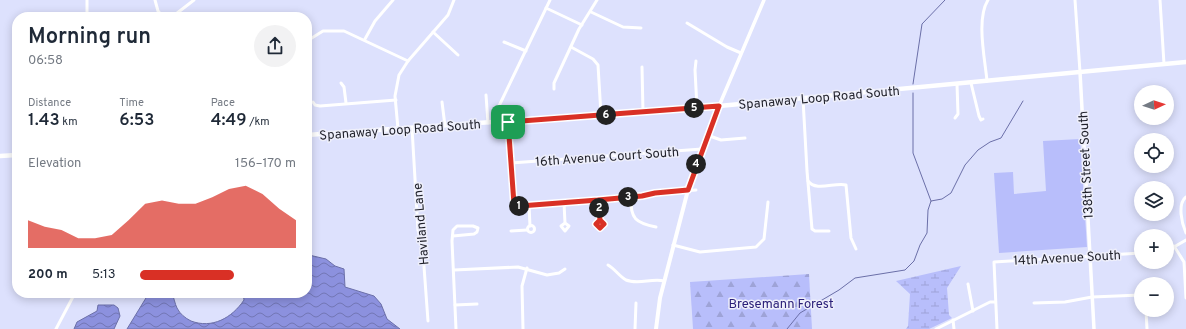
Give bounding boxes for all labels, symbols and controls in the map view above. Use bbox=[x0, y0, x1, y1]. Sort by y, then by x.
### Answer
text: Morning run bbox=[28, 24, 151, 51]
button: share bbox=[254, 25, 296, 67]
text: 06:58 bbox=[28, 53, 63, 69]
street label: Spanaway Loop Road South bbox=[738, 84, 901, 114]
north arrow bbox=[1134, 85, 1174, 125]
map controls bbox=[1134, 85, 1174, 317]
text: Distance bbox=[28, 96, 71, 110]
text: Time bbox=[119, 96, 144, 110]
text: Pace bbox=[211, 96, 235, 110]
pin: 5 bbox=[684, 98, 704, 118]
text: 5 bbox=[691, 101, 697, 115]
pin bbox=[491, 105, 525, 139]
pin: 6 bbox=[596, 105, 616, 125]
text: 6 bbox=[603, 108, 609, 122]
text: 1.43 bbox=[28, 110, 60, 132]
text: 6:53 bbox=[119, 110, 154, 132]
text: 4:49 bbox=[211, 110, 247, 132]
street label: 138th Street South bbox=[1076, 110, 1098, 219]
icon: arrive bbox=[497, 111, 519, 133]
text: km bbox=[60, 115, 78, 129]
text: /km bbox=[247, 115, 270, 129]
street label: Spanaway Loop Road South bbox=[319, 117, 481, 145]
button: locate bbox=[1134, 133, 1174, 173]
street label: 16th Avenue Court South bbox=[535, 145, 680, 171]
pin: 4 bbox=[686, 154, 706, 174]
text: Elevation bbox=[28, 156, 81, 172]
text: 156–170 m bbox=[235, 156, 296, 172]
text: 4 bbox=[692, 157, 700, 171]
button: layers bbox=[1134, 181, 1174, 221]
street label: Haviland Lane bbox=[410, 182, 434, 266]
pin: 3 bbox=[618, 187, 638, 207]
text: 3 bbox=[625, 190, 631, 204]
pin: 1 bbox=[509, 196, 529, 216]
pin: 2 bbox=[589, 198, 609, 218]
text: 1 bbox=[517, 199, 521, 213]
text: 2 bbox=[596, 201, 602, 215]
button: + bbox=[1134, 229, 1174, 269]
street label: 14th Avenue South bbox=[1013, 248, 1121, 270]
text: 200 m bbox=[28, 267, 68, 283]
text: 5:13 bbox=[92, 267, 116, 283]
button: − bbox=[1134, 277, 1174, 317]
park label: Bresemann Forest bbox=[728, 297, 834, 313]

